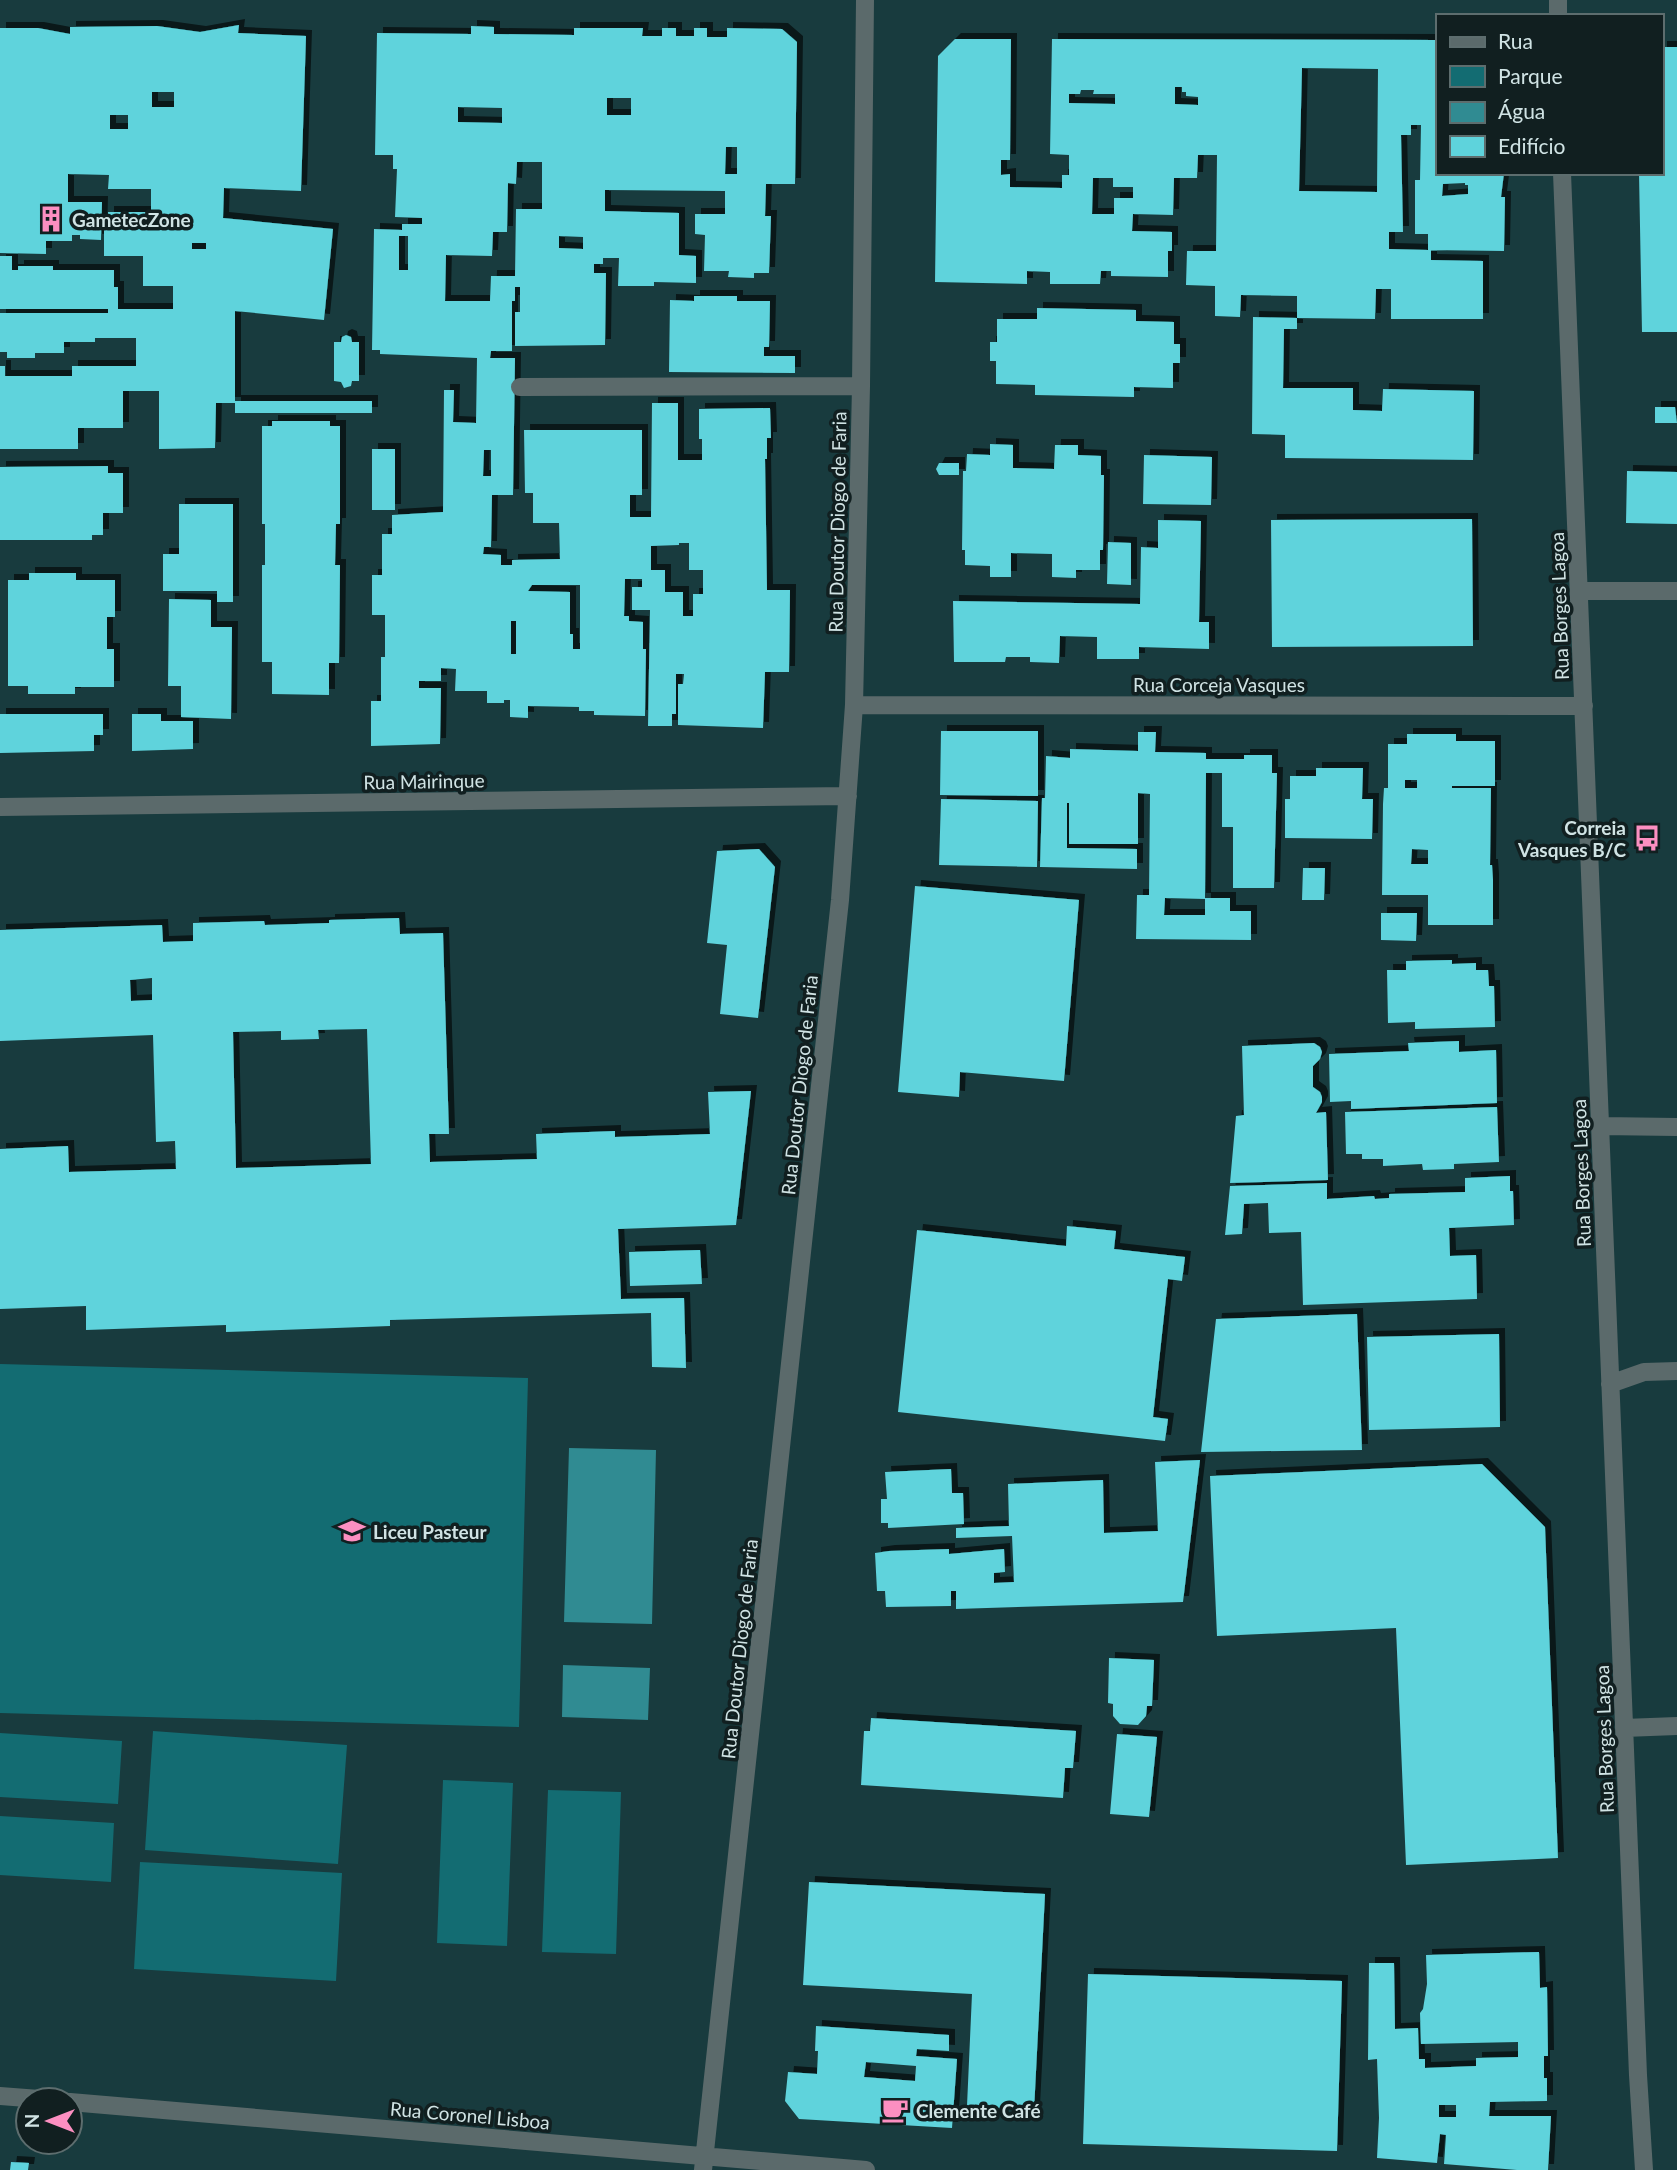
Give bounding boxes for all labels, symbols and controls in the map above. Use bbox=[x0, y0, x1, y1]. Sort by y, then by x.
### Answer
legend bbox=[1436, 14, 1663, 175]
text: Rua bbox=[1498, 28, 1533, 53]
text: Parque bbox=[1498, 63, 1563, 88]
text: Água bbox=[1498, 98, 1545, 123]
text: Edifício bbox=[1498, 133, 1566, 158]
building icon: GametecZone bbox=[36, 204, 66, 234]
place label: GametecZone bbox=[72, 208, 191, 231]
street label: Rua Doutor Diogo de Faria bbox=[824, 411, 850, 633]
street label: Rua Borges Lagoa bbox=[1545, 532, 1573, 680]
street label: Rua Corceja Vasques bbox=[1133, 673, 1305, 696]
street label: Rua Mairinque bbox=[363, 768, 485, 794]
place label: Correia Vasques B/C bbox=[1517, 816, 1626, 861]
bus stop icon: Correia Vasques B/C bbox=[1632, 823, 1662, 853]
street label: Rua Doutor Diogo de Faria bbox=[776, 974, 822, 1196]
street label: Rua Borges Lagoa bbox=[1567, 1099, 1595, 1247]
school or university icon: Liceu Pasteur bbox=[337, 1516, 367, 1546]
place label: Liceu Pasteur bbox=[373, 1520, 487, 1543]
street label: Rua Doutor Diogo de Faria bbox=[716, 1538, 762, 1760]
street label: Rua Borges Lagoa bbox=[1590, 1665, 1618, 1813]
north arrow bbox=[14, 2086, 84, 2156]
cafe icon: Clemente Café bbox=[880, 2095, 910, 2125]
street label: Rua Coronel Lisboa bbox=[389, 2097, 551, 2133]
place label: Clemente Café bbox=[916, 2099, 1041, 2122]
text: N bbox=[20, 2114, 43, 2128]

